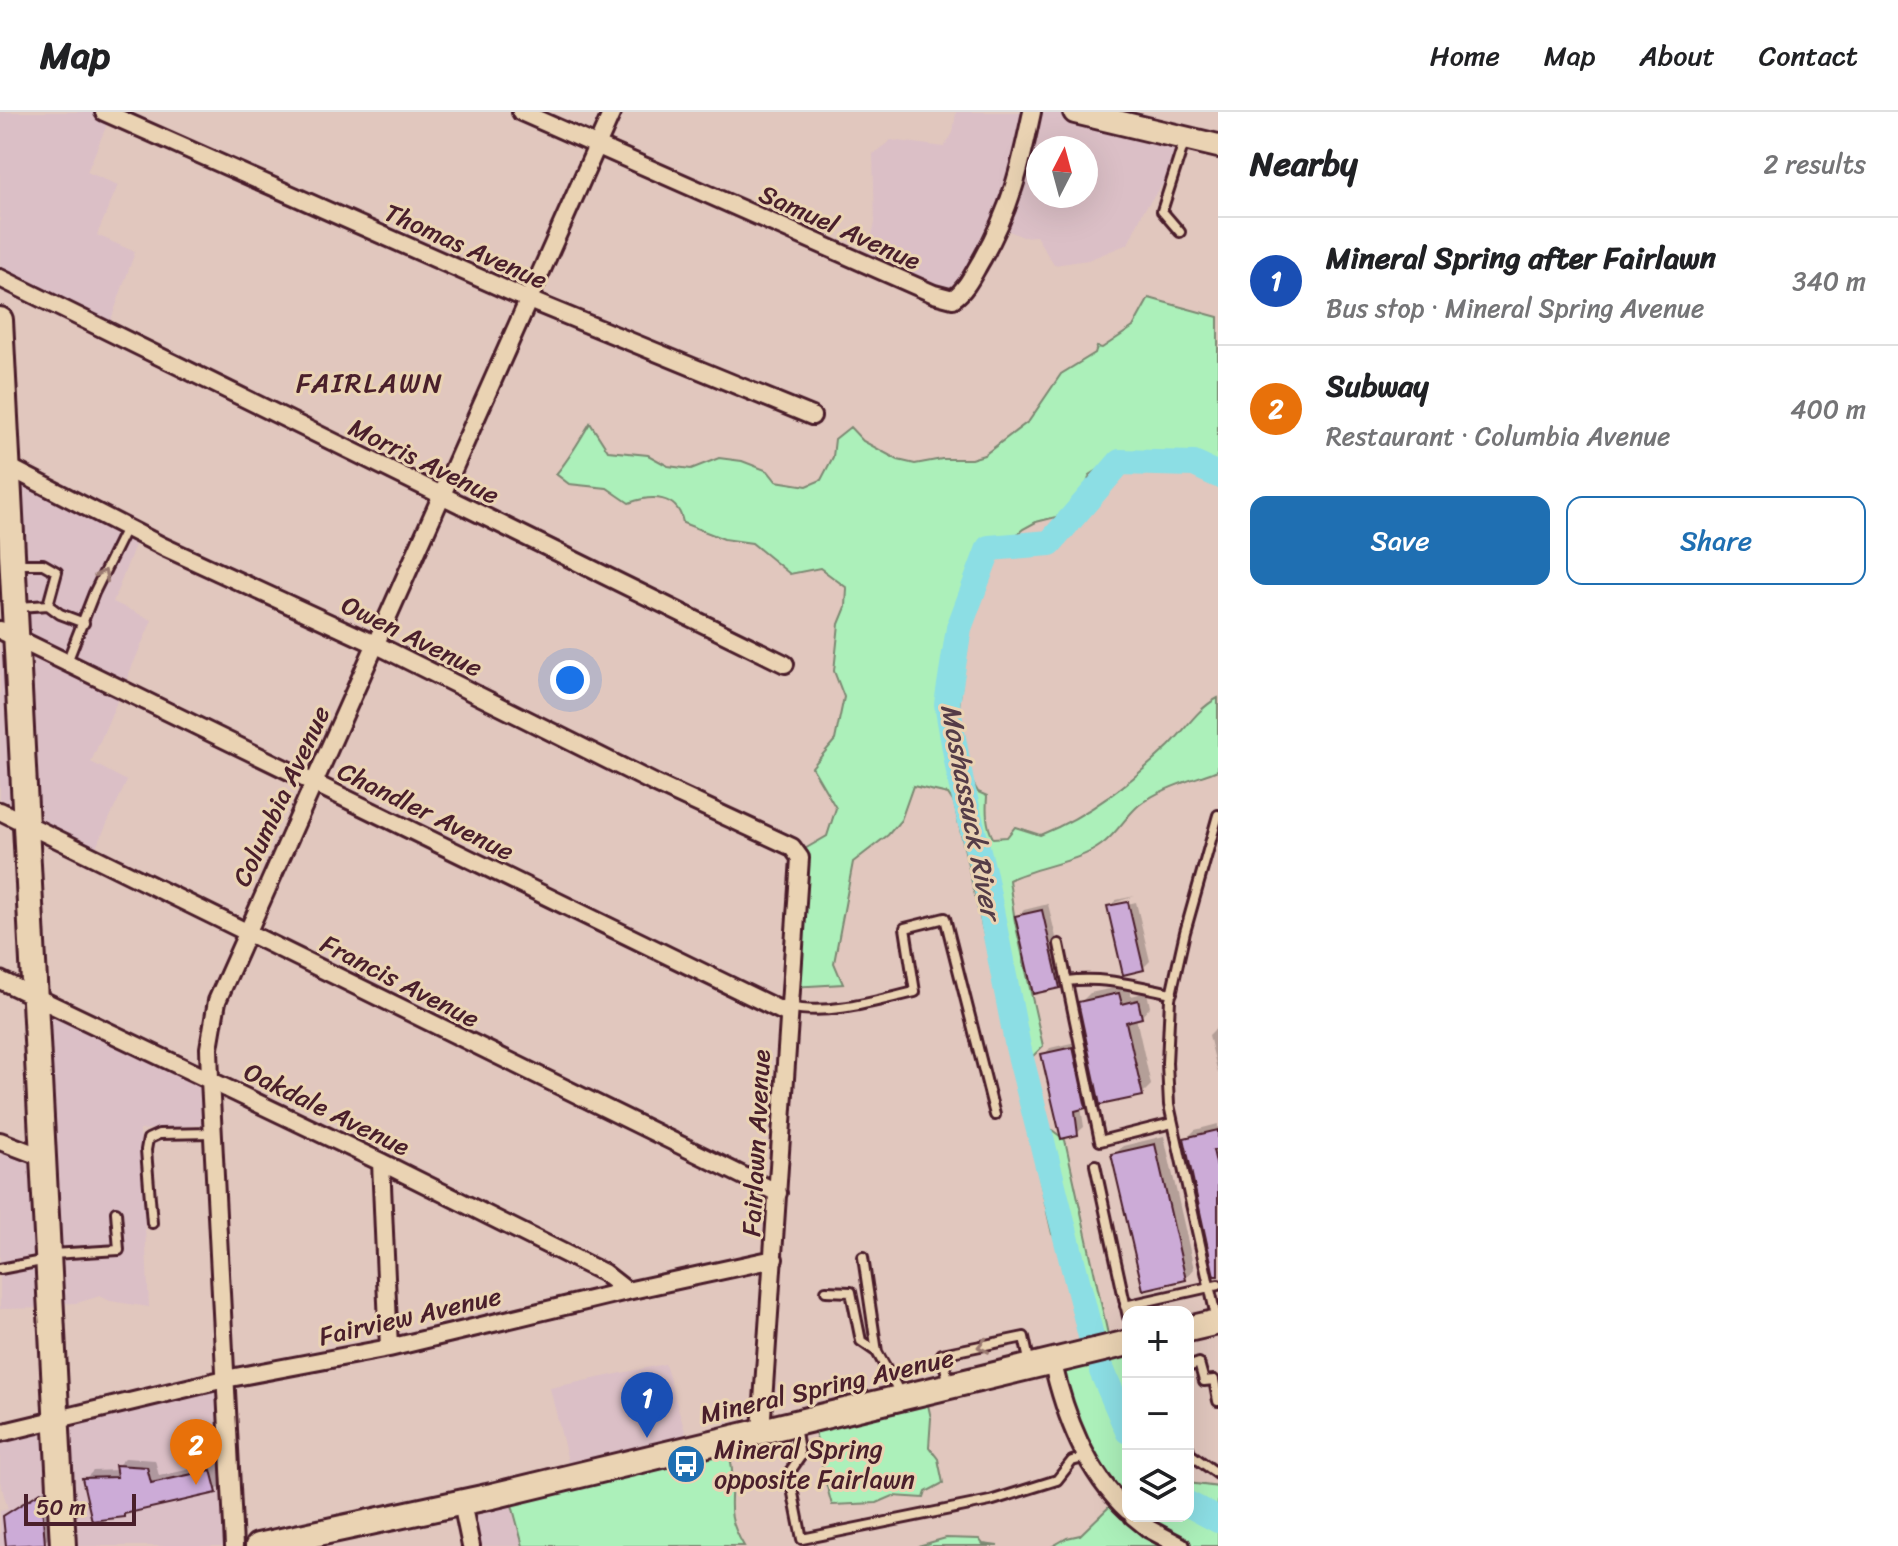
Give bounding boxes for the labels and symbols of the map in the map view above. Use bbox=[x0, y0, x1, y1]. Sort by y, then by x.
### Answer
north arrow bbox=[1026, 136, 1098, 208]
street label: Samuel Avenue bbox=[752, 171, 929, 283]
street label: Thomas Avenue bbox=[377, 189, 555, 303]
district label: FAIRLAWN bbox=[296, 358, 444, 407]
street label: Morris Avenue bbox=[341, 405, 507, 517]
one-way arrow bbox=[93, 568, 109, 583]
street label: Owen Avenue bbox=[333, 582, 491, 690]
your location bbox=[550, 660, 590, 700]
street label: Columbia Avenue bbox=[219, 698, 343, 894]
water label: Moshassuck River bbox=[926, 699, 1017, 928]
street label: Chandler Avenue bbox=[330, 748, 522, 874]
street label: Francis Avenue bbox=[312, 921, 488, 1041]
street label: Fairlawn Avenue bbox=[728, 1048, 784, 1238]
street label: Oakdale Avenue bbox=[236, 1049, 418, 1169]
street label: Fairview Avenue bbox=[314, 1273, 506, 1359]
street label: Mineral Spring Avenue bbox=[695, 1334, 959, 1438]
one-way arrow bbox=[977, 1337, 990, 1354]
pin: 1 bbox=[621, 1372, 673, 1438]
pin: 2 bbox=[170, 1419, 222, 1485]
place label: Mineral Spring opposite Fairlawn bbox=[714, 1426, 915, 1502]
bus stop icon: Mineral Spring opposite Fairlawn bbox=[665, 1443, 707, 1485]
scale bar bbox=[24, 1490, 136, 1526]

